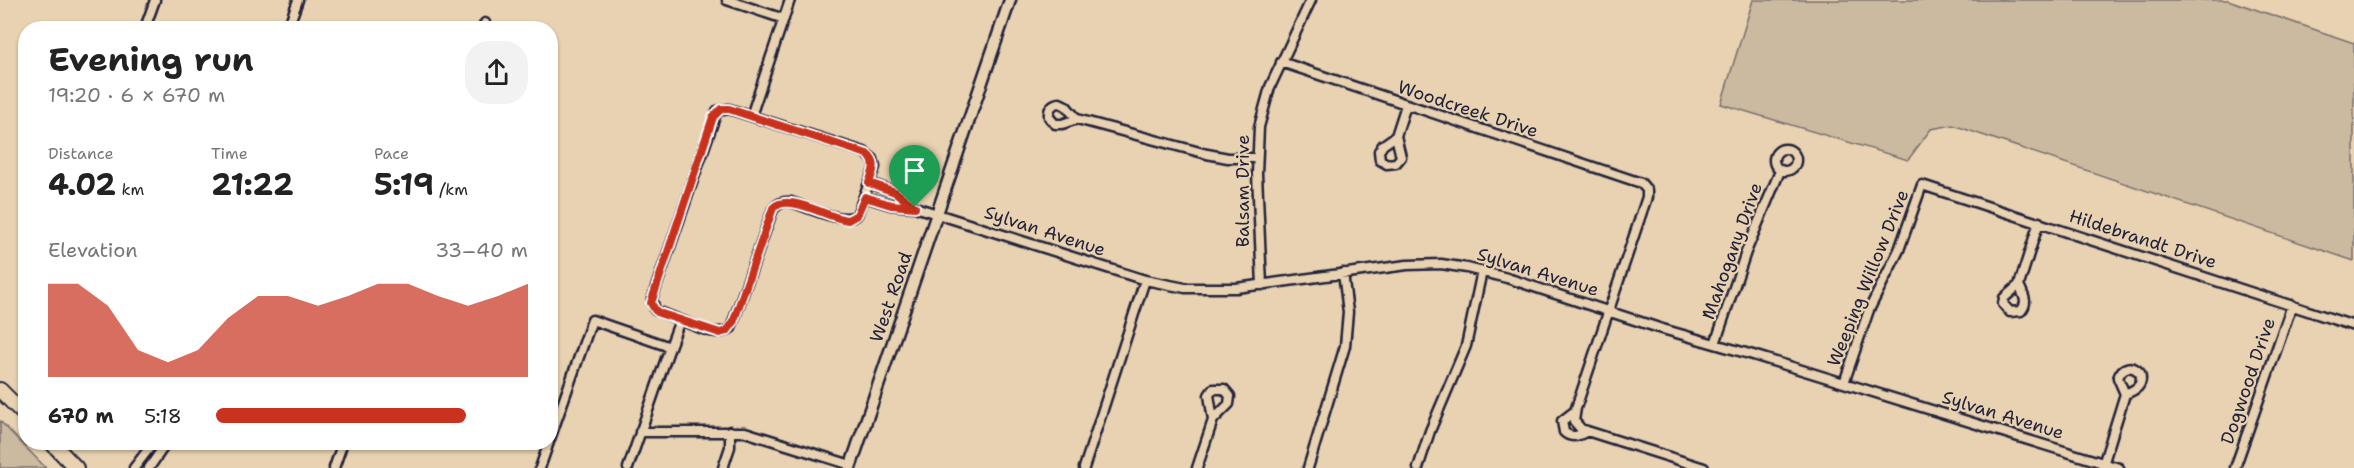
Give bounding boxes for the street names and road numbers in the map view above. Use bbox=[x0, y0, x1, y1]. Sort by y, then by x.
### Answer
street label: Woodcreek Drive bbox=[1395, 75, 1541, 143]
street label: Balsam Drive bbox=[1231, 135, 1255, 247]
street label: Mahogany Drive bbox=[1696, 179, 1768, 323]
street label: Weeping Willow Drive bbox=[1821, 186, 1915, 370]
street label: Sylvan Avenue bbox=[981, 200, 1109, 262]
street label: Hildebrandt Drive bbox=[2066, 204, 2220, 274]
street label: Sylvan Avenue bbox=[1474, 242, 1602, 302]
street label: West Road bbox=[864, 249, 918, 345]
street label: Dogwood Drive bbox=[2215, 315, 2281, 447]
street label: Sylvan Avenue bbox=[1939, 385, 2067, 445]

